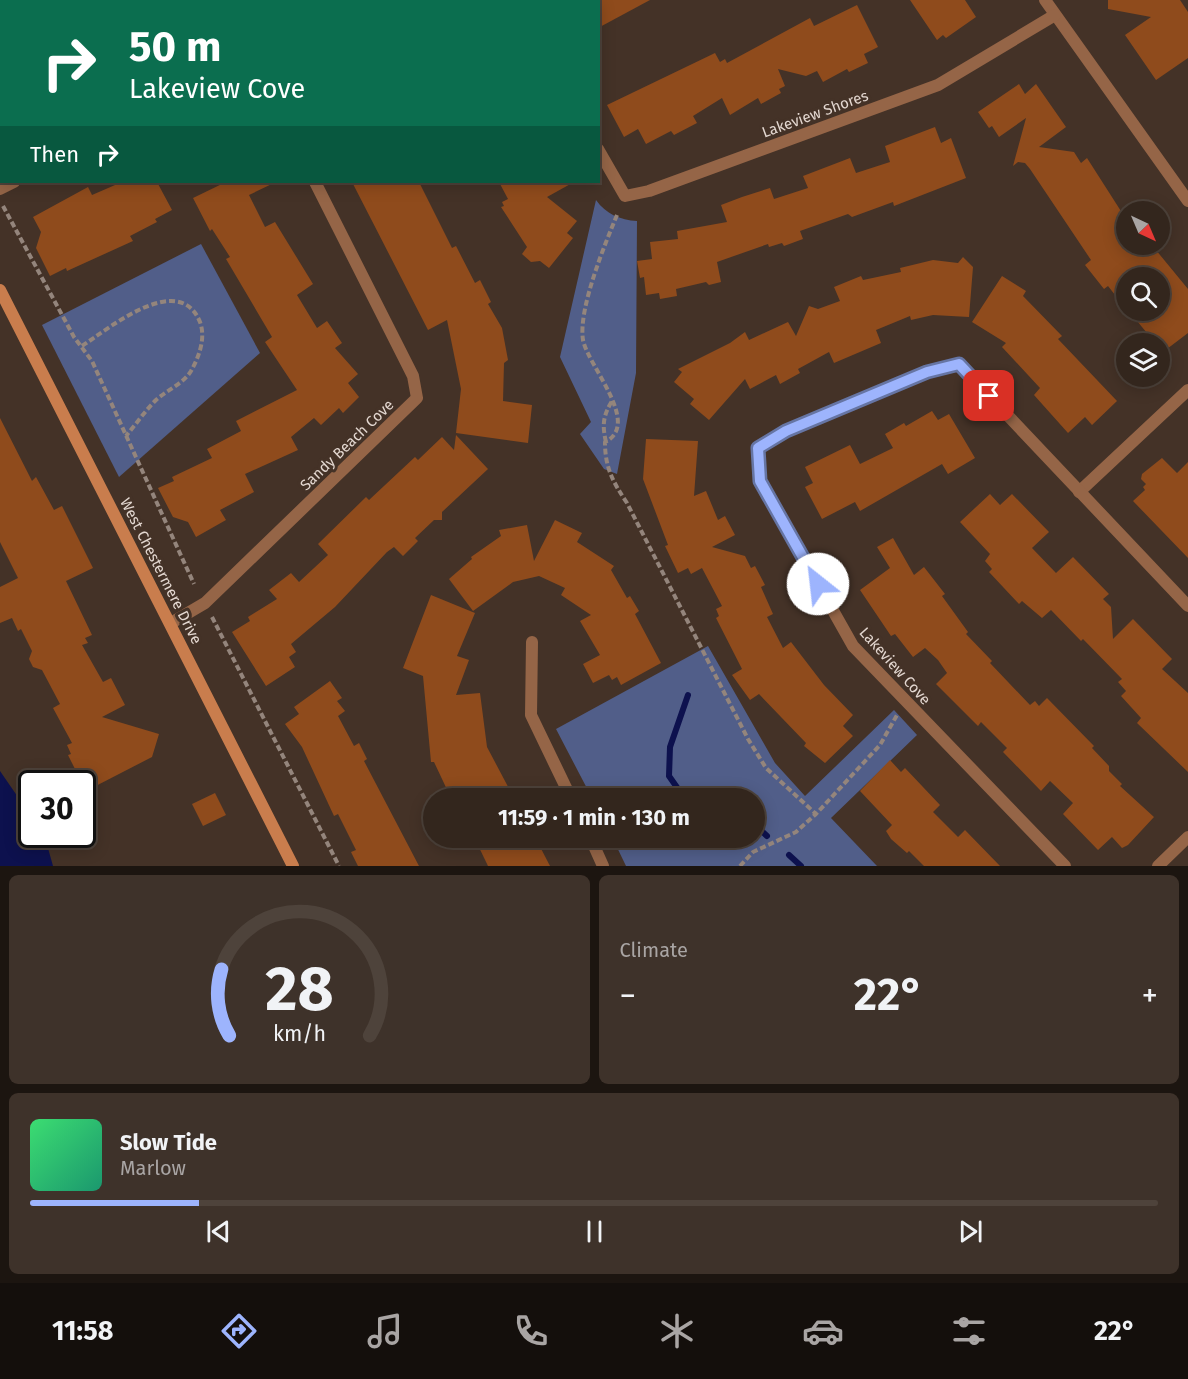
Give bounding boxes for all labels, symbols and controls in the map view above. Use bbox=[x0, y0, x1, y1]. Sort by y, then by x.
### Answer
text: 50 m bbox=[129, 22, 222, 72]
icon: right bbox=[30, 24, 108, 102]
text: Lakeview Cove bbox=[129, 73, 305, 105]
street label: Lakeview Shores bbox=[759, 86, 871, 142]
icon: right bbox=[91, 138, 124, 171]
text: Then bbox=[30, 141, 79, 168]
north arrow bbox=[1116, 201, 1170, 255]
map controls bbox=[1116, 201, 1170, 387]
button: search bbox=[1116, 267, 1170, 321]
button: layers bbox=[1116, 333, 1170, 387]
pin bbox=[963, 370, 1014, 421]
icon: arrive bbox=[972, 379, 1005, 412]
street label: Sandy Beach Cove bbox=[297, 396, 397, 494]
street label: West Chestermere Drive bbox=[116, 495, 206, 647]
position arrow bbox=[786, 552, 850, 616]
street label: Lakeview Cove bbox=[856, 624, 934, 708]
speed limit sign: 30 bbox=[18, 770, 96, 848]
text: 11:59 · 1 min · 130 m bbox=[498, 804, 690, 831]
text: Climate bbox=[620, 938, 688, 962]
text: 28 bbox=[265, 952, 334, 1027]
text: 22° bbox=[854, 968, 924, 1022]
text: − bbox=[620, 976, 636, 1016]
text: + bbox=[1142, 976, 1158, 1016]
text: km/h bbox=[273, 1022, 326, 1048]
text: Slow Tide bbox=[120, 1129, 217, 1156]
text: Marlow bbox=[120, 1156, 186, 1180]
icon: previous bbox=[202, 1215, 235, 1248]
icon: pause bbox=[578, 1215, 611, 1248]
icon: next bbox=[954, 1215, 987, 1248]
icon: directions bbox=[218, 1310, 260, 1352]
icon: music bbox=[364, 1310, 406, 1352]
icon: phone bbox=[510, 1310, 552, 1352]
icon: climate bbox=[656, 1310, 698, 1352]
icon: car bbox=[802, 1310, 844, 1352]
icon: filters bbox=[948, 1310, 990, 1352]
text: 11:58 bbox=[52, 1315, 113, 1347]
text: 22° bbox=[1094, 1315, 1136, 1347]

